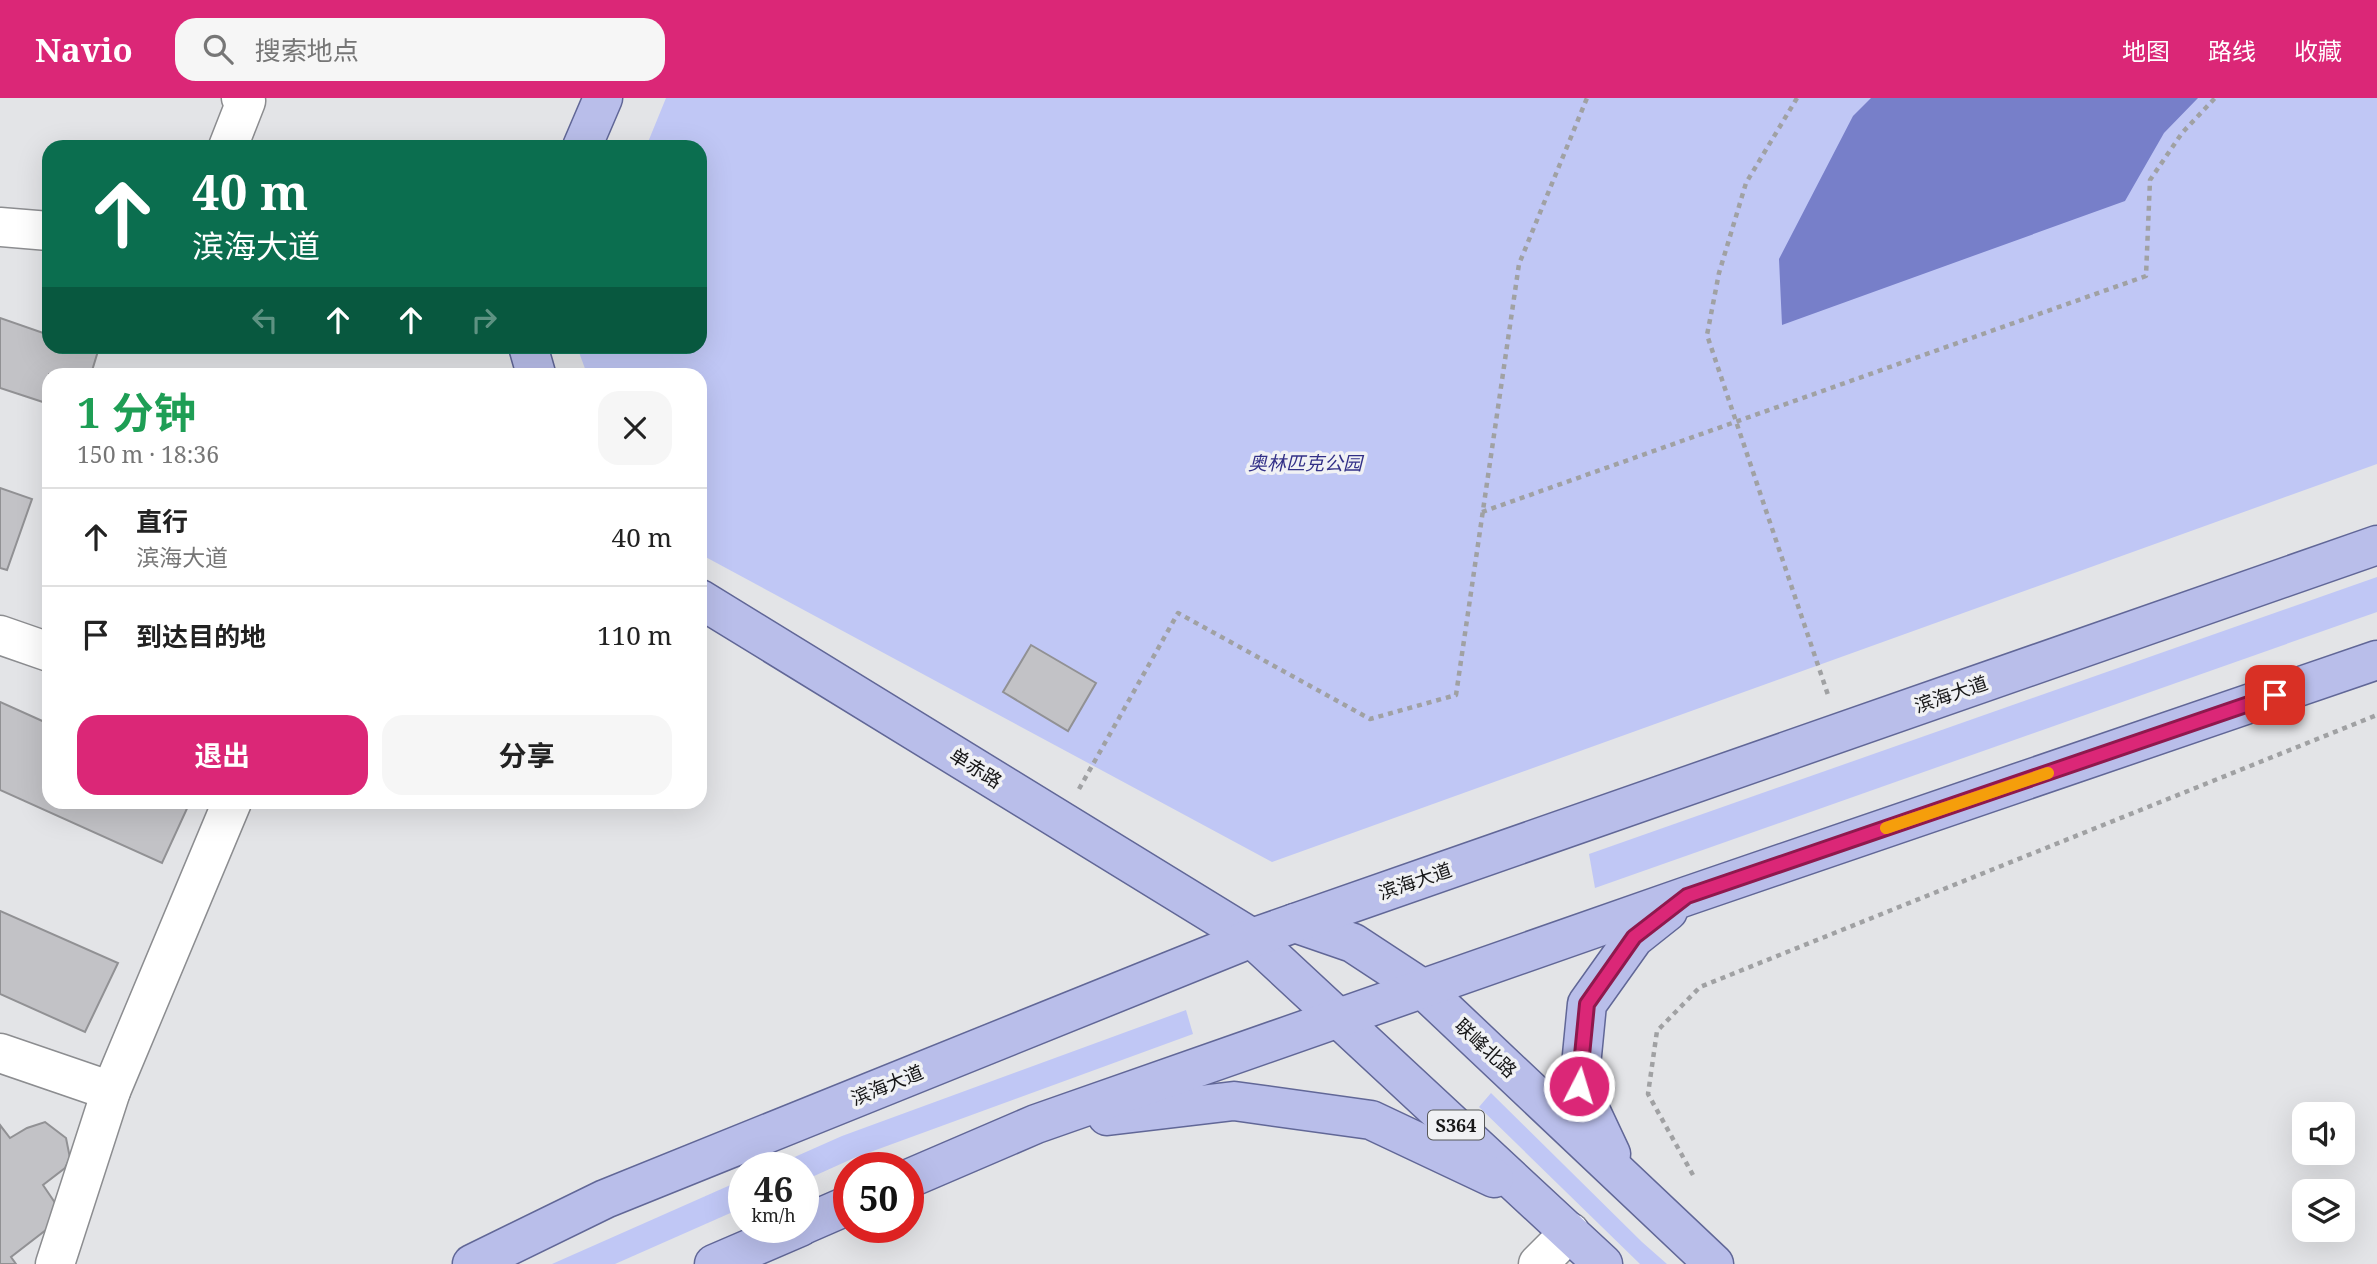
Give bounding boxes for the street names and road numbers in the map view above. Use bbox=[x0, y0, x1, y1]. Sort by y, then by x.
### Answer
street label: 滨海大道 bbox=[1911, 669, 1991, 719]
street label: 单赤路 bbox=[945, 742, 1007, 794]
street label: 滨海大道 bbox=[1375, 856, 1455, 906]
street label: 联峰北路 bbox=[1449, 1013, 1523, 1083]
street label: 滨海大道 bbox=[847, 1059, 927, 1111]
road number: S364 bbox=[1428, 1110, 1484, 1140]

